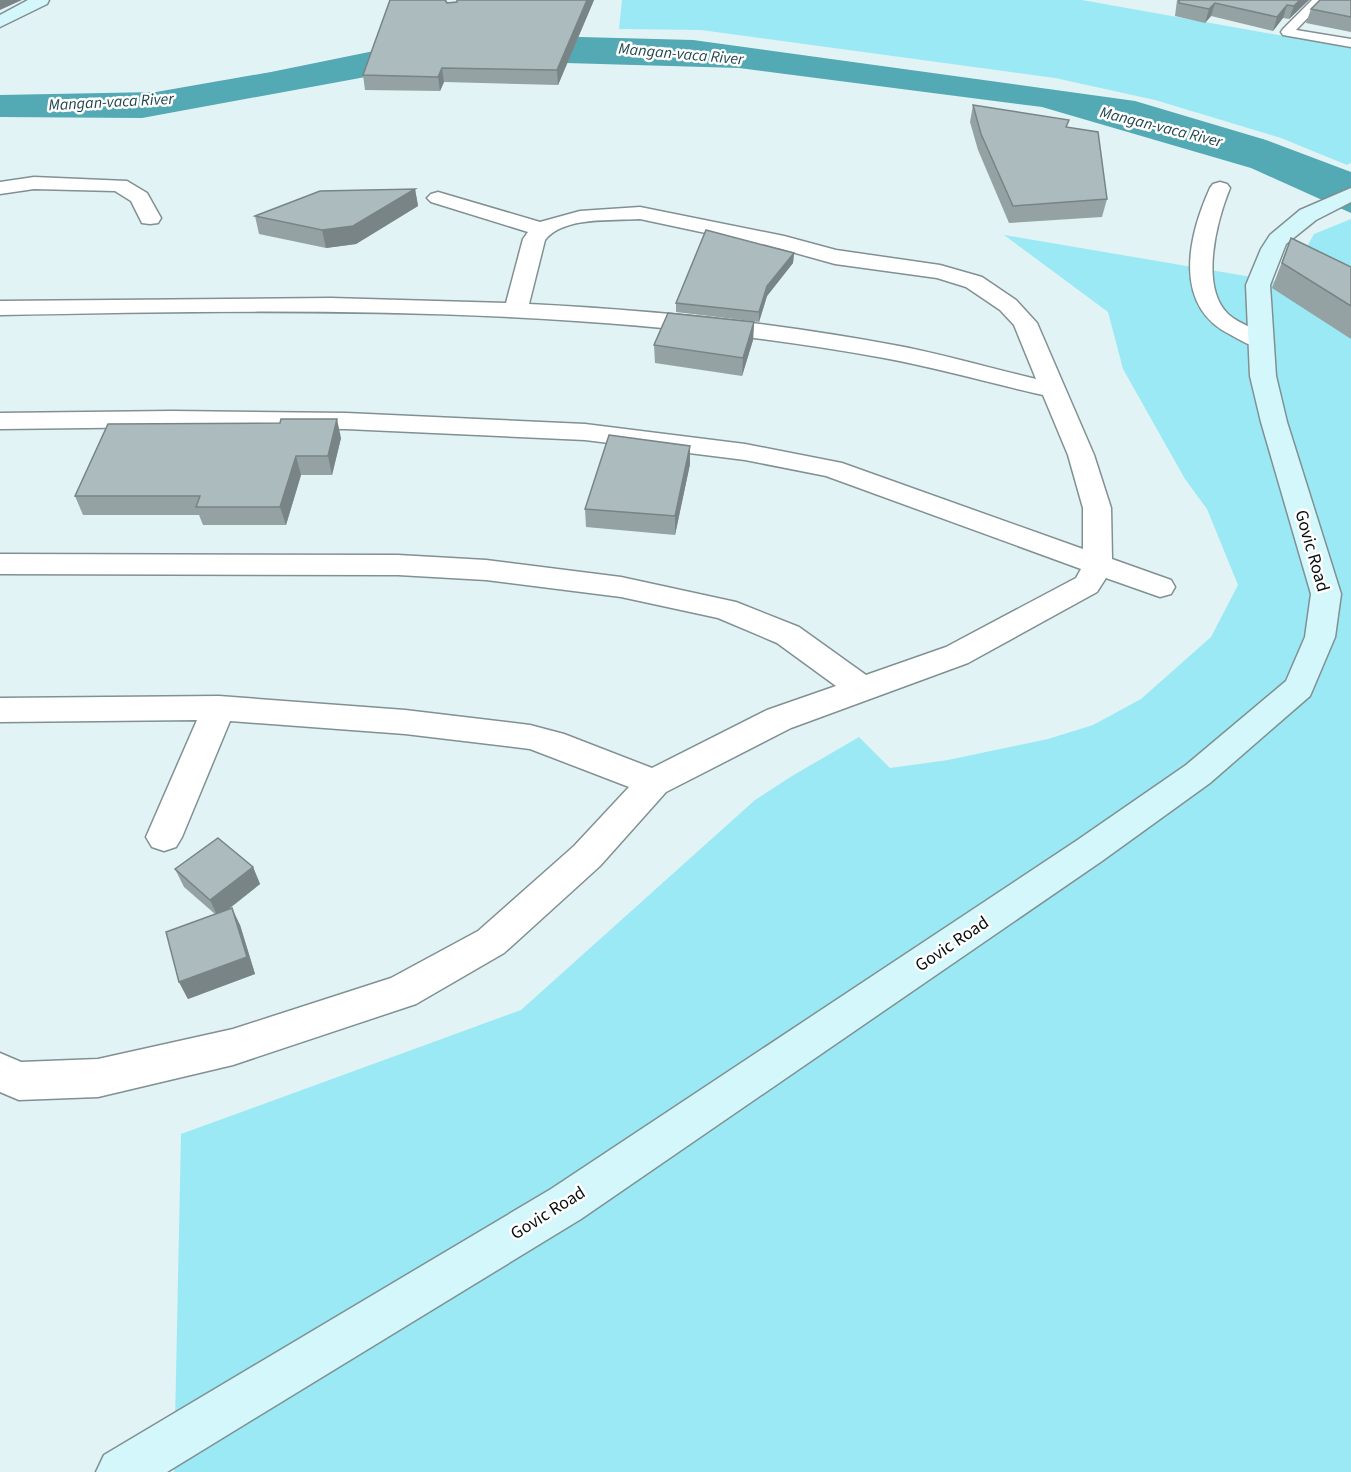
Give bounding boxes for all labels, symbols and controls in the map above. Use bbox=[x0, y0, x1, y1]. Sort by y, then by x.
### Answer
water label: Mangan-vaca River bbox=[618, 38, 746, 71]
water label: Mangan-vaca River bbox=[48, 88, 176, 116]
water label: Mangan-vaca River bbox=[1097, 101, 1226, 153]
street label: Govic Road bbox=[1288, 507, 1336, 595]
street label: Govic Road bbox=[910, 910, 994, 978]
street label: Govic Road bbox=[506, 1180, 590, 1246]

